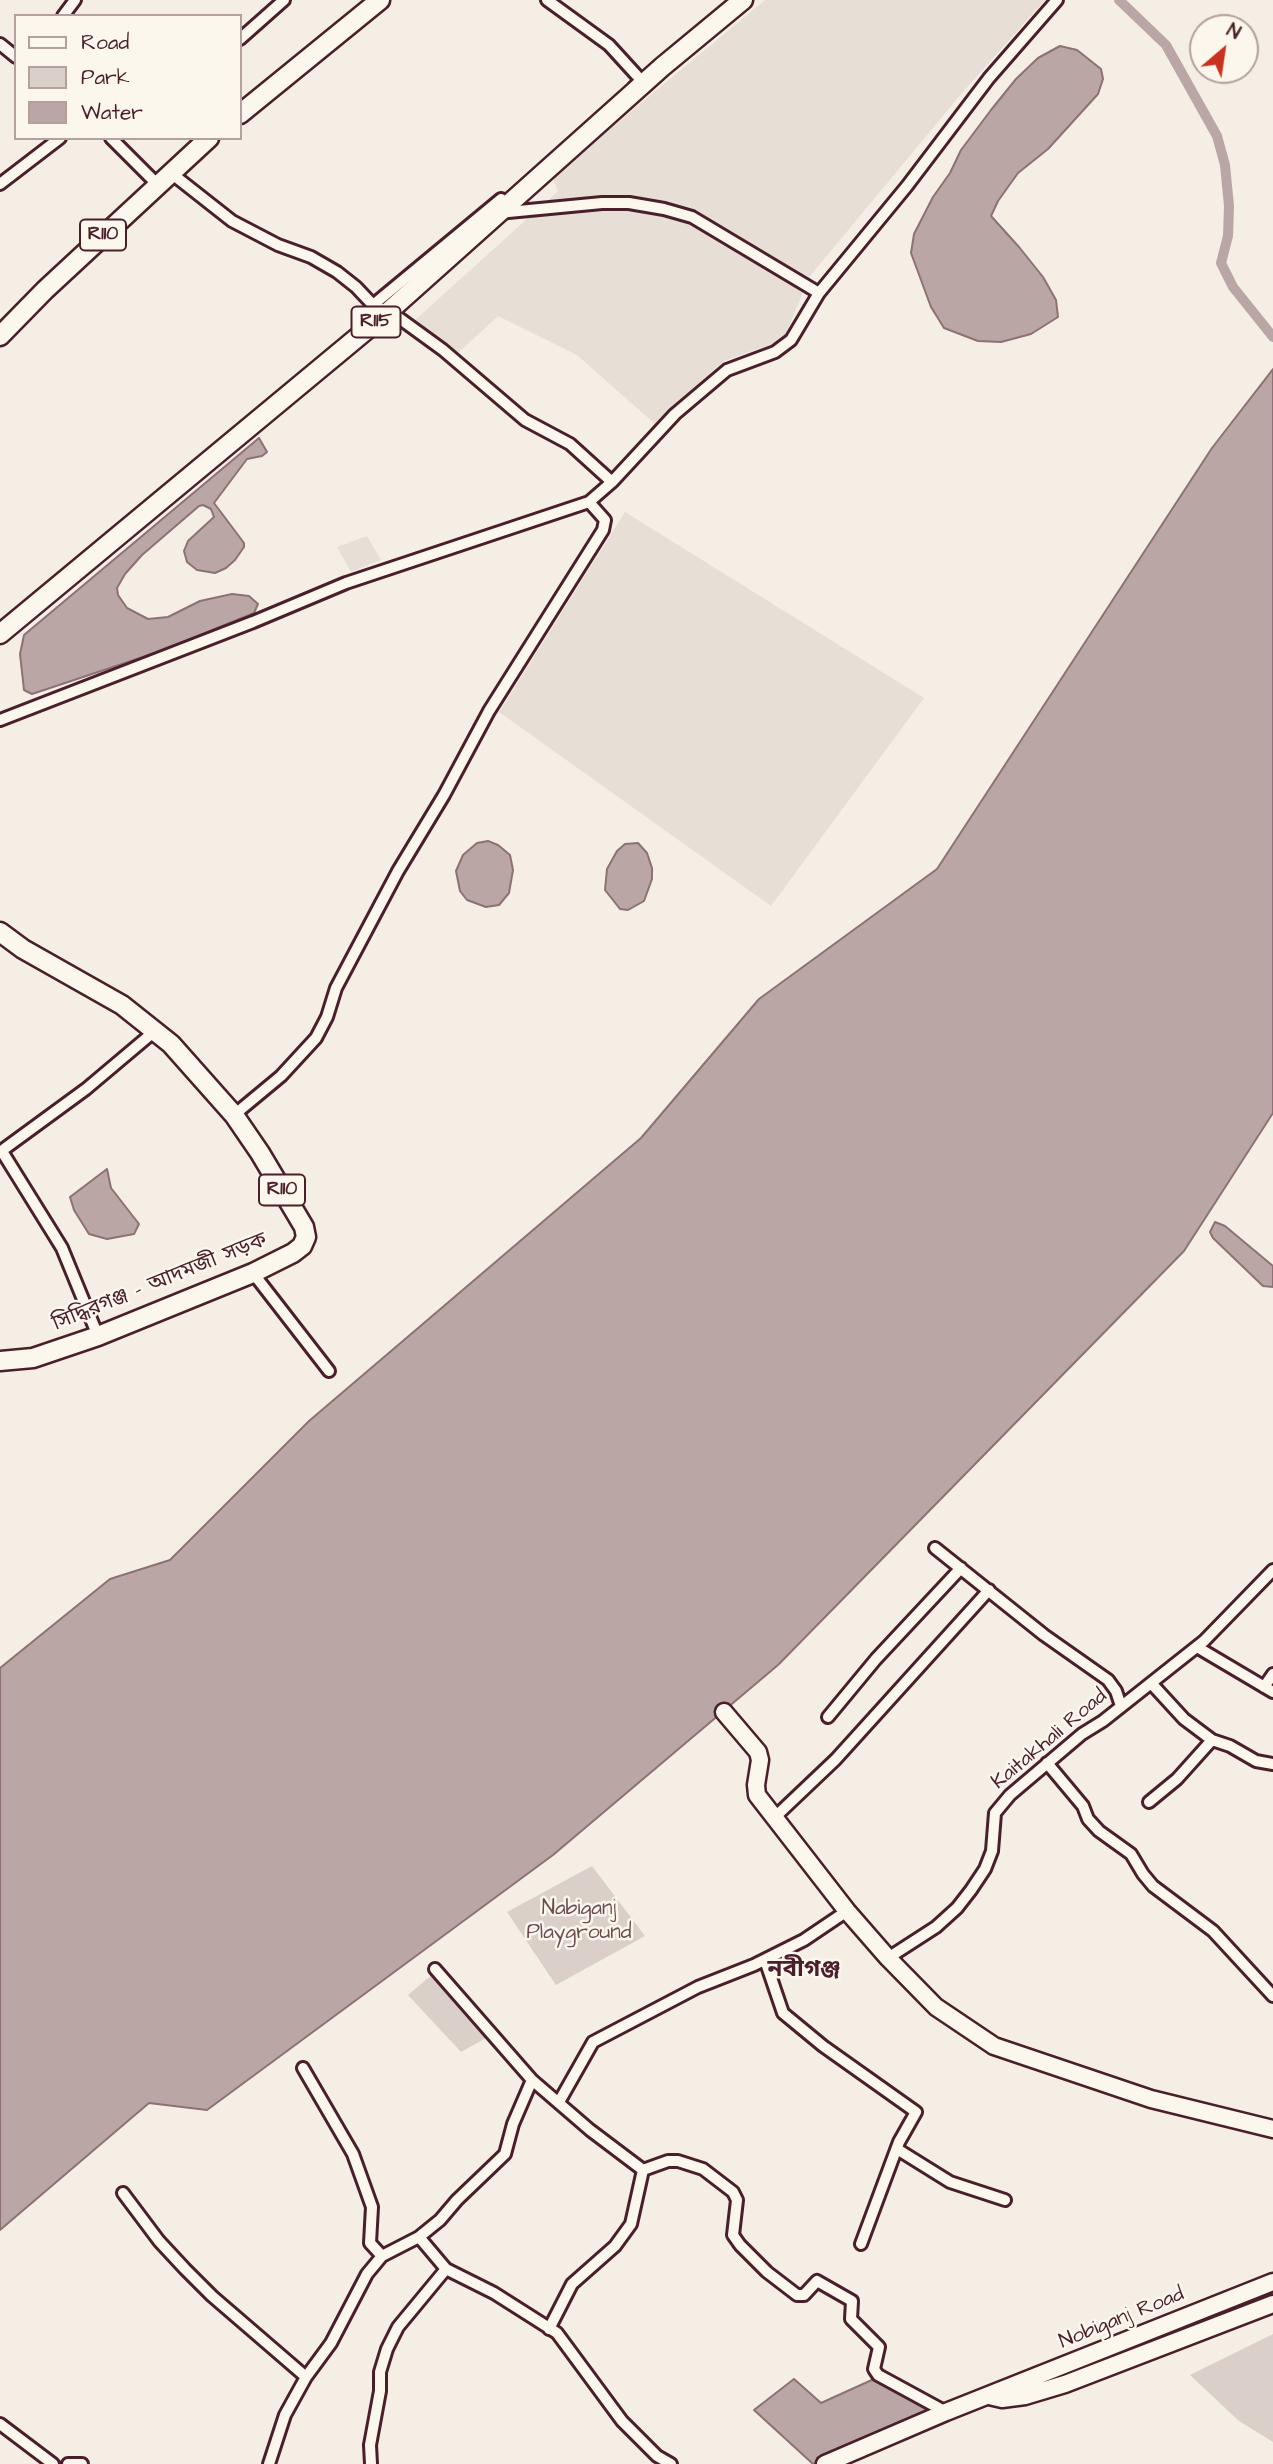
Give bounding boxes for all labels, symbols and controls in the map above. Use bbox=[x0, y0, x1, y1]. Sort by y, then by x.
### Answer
legend bbox=[14, 14, 242, 140]
north arrow bbox=[1189, 14, 1259, 84]
text: N bbox=[1222, 17, 1245, 47]
text: Road bbox=[81, 28, 129, 57]
text: Park bbox=[81, 63, 130, 92]
text: Water bbox=[81, 98, 143, 127]
road number: R110 bbox=[80, 219, 126, 250]
road number: R115 bbox=[352, 306, 400, 338]
road number: R110 bbox=[259, 1174, 305, 1206]
street label: সিদ্ধিরগঞ্জ - আদমজী সড়ক bbox=[49, 1228, 271, 1338]
street label: Kaitakhali Road bbox=[987, 1684, 1113, 1796]
park label: Nabiganj Playground bbox=[526, 1897, 632, 1947]
district label: নবীগঞ্জ bbox=[768, 1957, 840, 1985]
street label: Nobiganj Road bbox=[1056, 2283, 1188, 2355]

